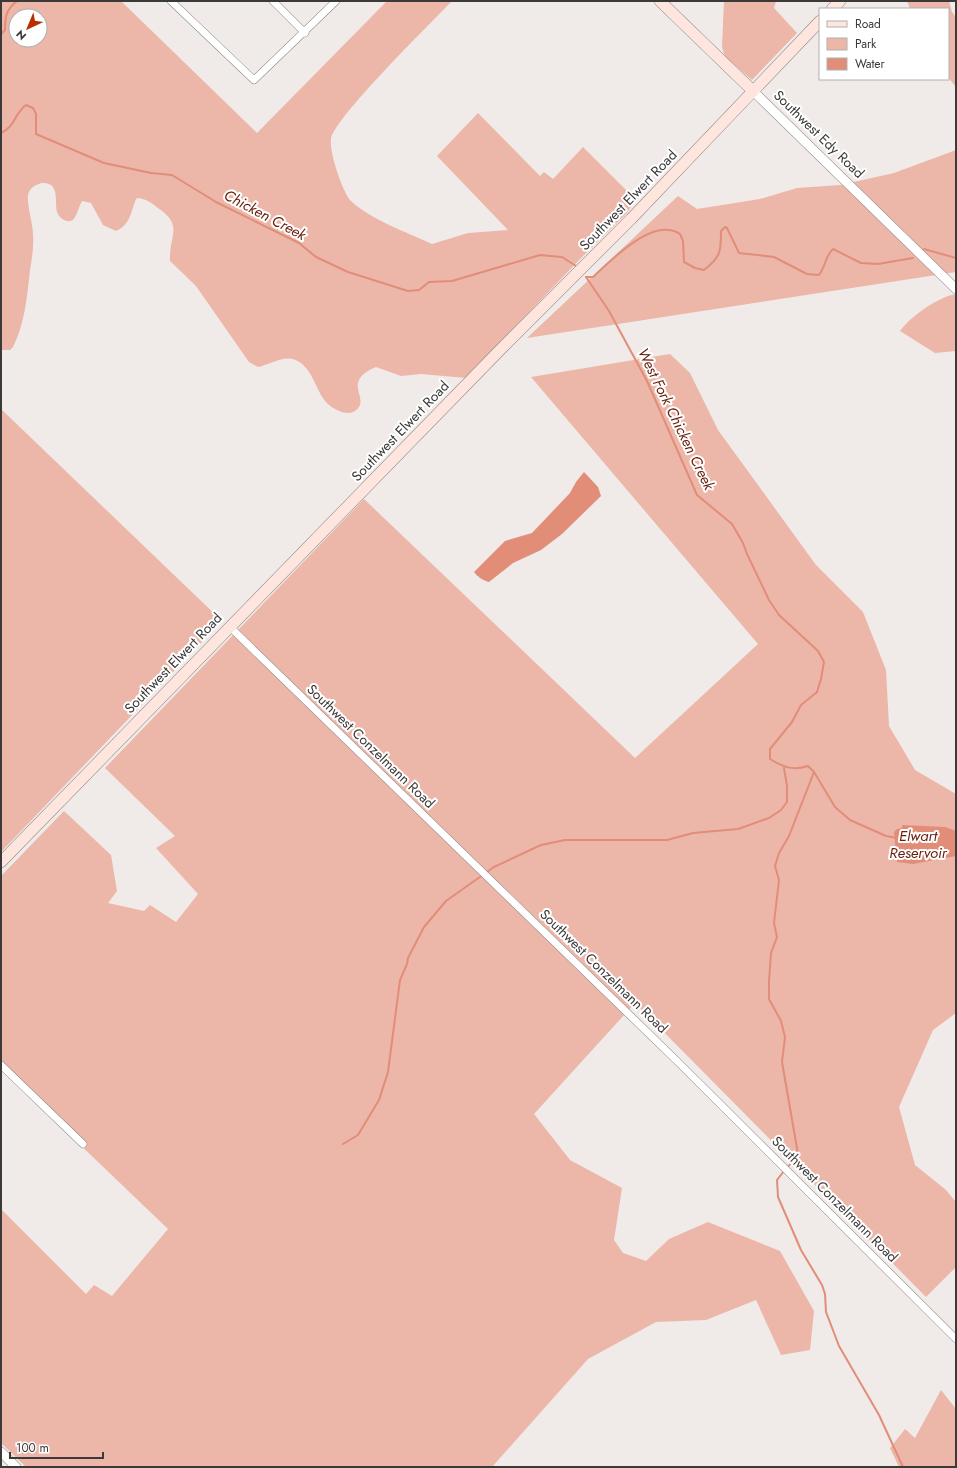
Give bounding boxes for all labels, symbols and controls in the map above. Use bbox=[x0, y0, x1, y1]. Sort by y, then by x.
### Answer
north arrow bbox=[8, 8, 48, 48]
legend bbox=[819, 8, 949, 80]
text: Road bbox=[855, 15, 881, 33]
text: N bbox=[12, 26, 30, 44]
text: Park bbox=[855, 35, 877, 53]
text: Water bbox=[855, 55, 886, 73]
street label: Southwest Edy Road bbox=[769, 85, 869, 183]
street label: Southwest Elwert Road bbox=[575, 145, 681, 255]
water label: Chicken Creek bbox=[220, 184, 311, 246]
water label: West Fork Chicken Creek bbox=[632, 344, 720, 494]
street label: Southwest Elwert Road bbox=[347, 376, 453, 486]
street label: Southwest Elwert Road bbox=[120, 608, 226, 718]
street label: Southwest Conzelmann Road bbox=[303, 679, 439, 813]
water label: Elwart Reservoir bbox=[889, 825, 948, 864]
street label: Southwest Conzelmann Road bbox=[536, 904, 672, 1038]
street label: Southwest Conzelmann Road bbox=[767, 1131, 903, 1267]
scale bar bbox=[10, 1434, 103, 1460]
text: 100 m bbox=[16, 1439, 49, 1457]

